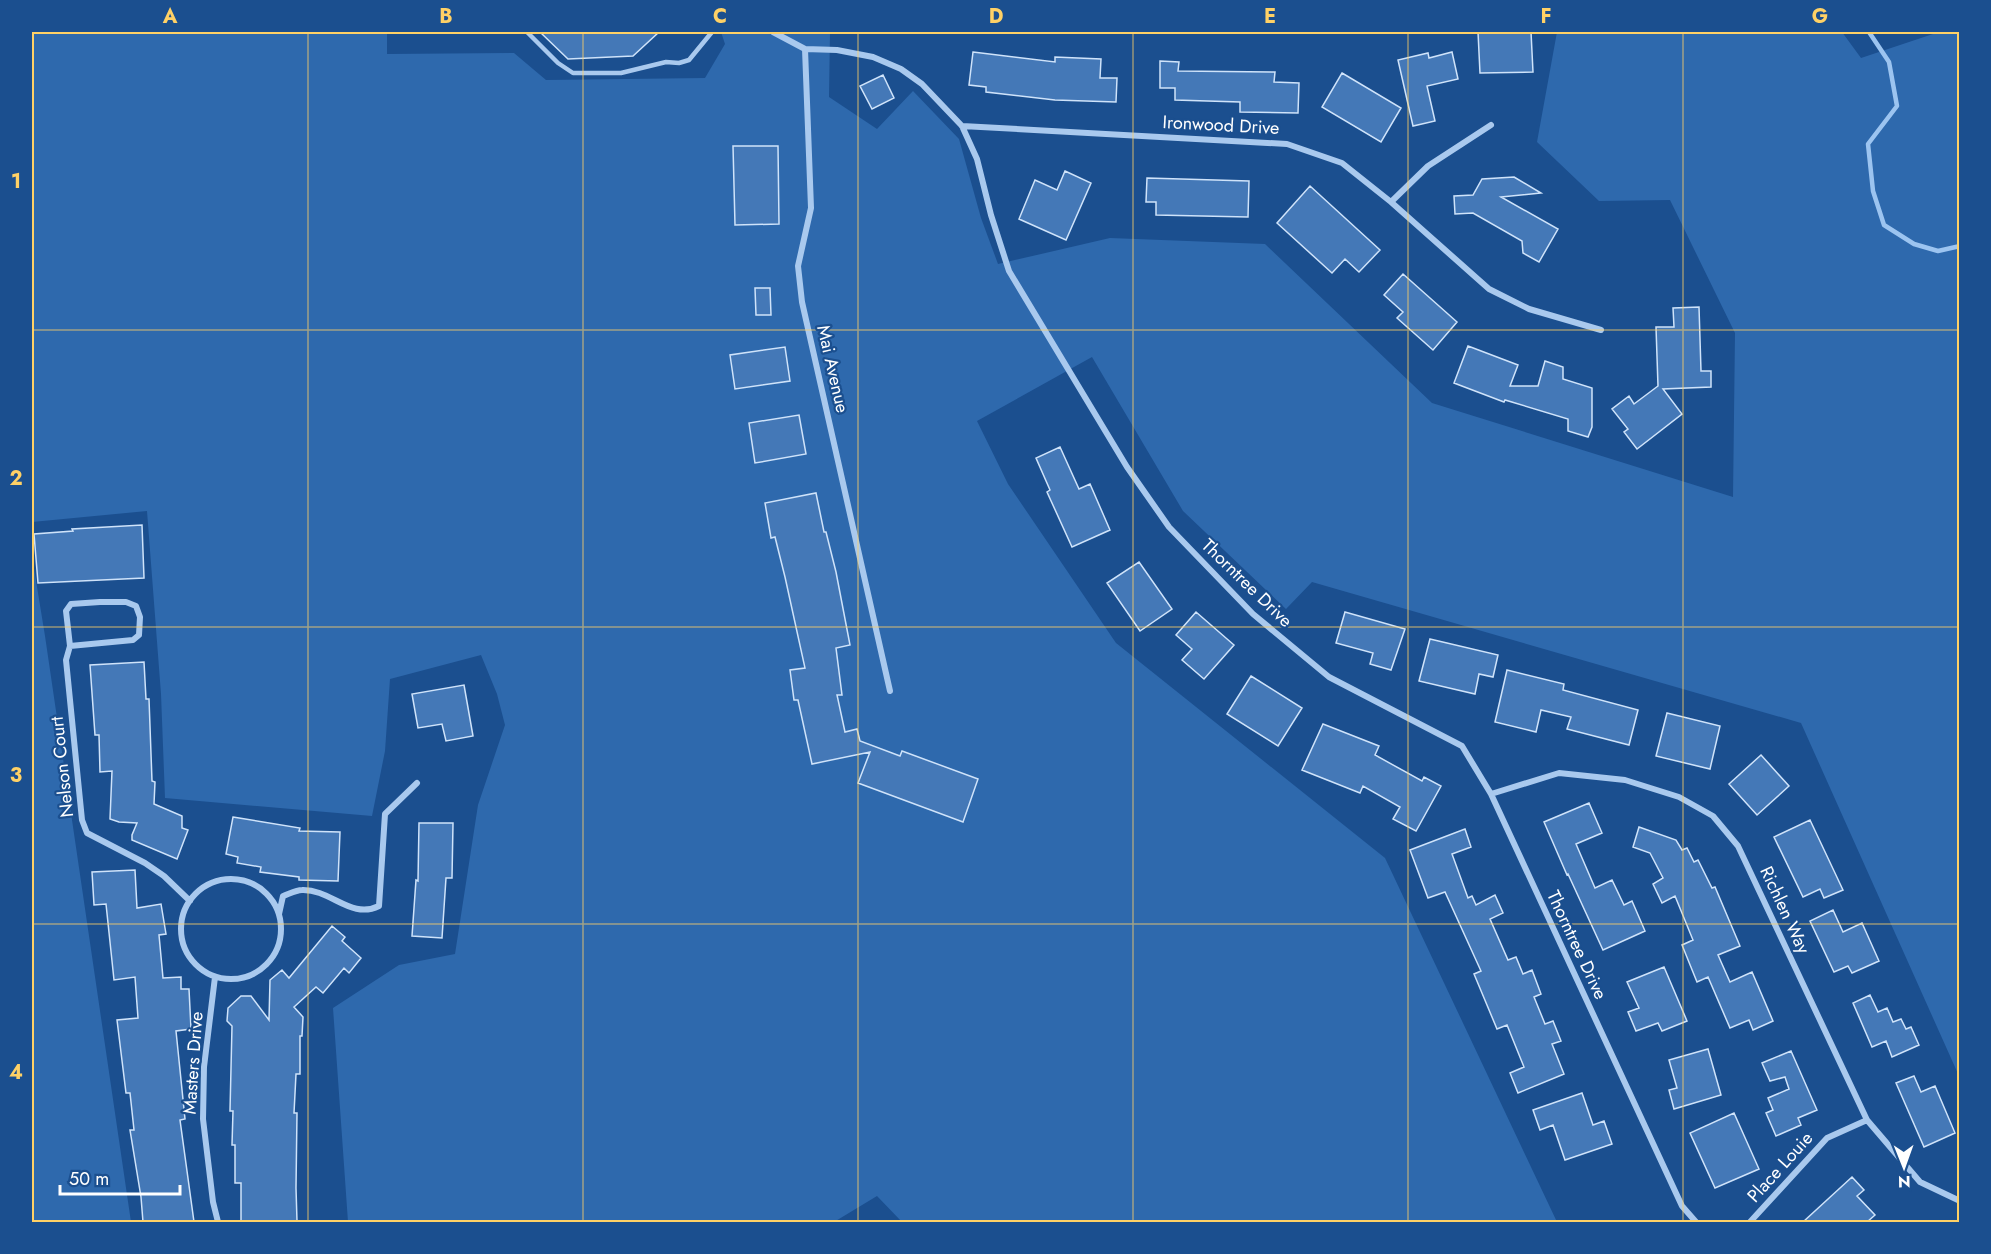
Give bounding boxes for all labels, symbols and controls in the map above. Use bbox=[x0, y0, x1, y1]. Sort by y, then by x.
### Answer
text: A bbox=[162, 2, 178, 31]
text: B bbox=[439, 2, 453, 31]
text: C bbox=[713, 2, 727, 31]
text: D bbox=[989, 2, 1003, 31]
text: E bbox=[1264, 2, 1276, 31]
text: F bbox=[1540, 2, 1552, 31]
text: G bbox=[1812, 2, 1828, 31]
street label: Ironwood Drive bbox=[1162, 109, 1280, 141]
text: 1 bbox=[11, 167, 21, 196]
street label: Mai Avenue bbox=[810, 323, 856, 415]
text: 2 bbox=[9, 464, 23, 493]
street label: Thorntree Drive bbox=[1196, 533, 1298, 633]
street label: Nelson Court bbox=[44, 715, 80, 819]
text: 3 bbox=[10, 761, 22, 790]
street label: Richlen Way bbox=[1753, 862, 1817, 958]
street label: Thorntree Drive bbox=[1540, 886, 1614, 1004]
street label: Masters Drive bbox=[176, 1011, 210, 1115]
text: 4 bbox=[9, 1058, 23, 1087]
street label: Place Louie bbox=[1741, 1126, 1819, 1208]
north arrow bbox=[1874, 1137, 1934, 1197]
scale bar bbox=[60, 1158, 180, 1196]
text: 50 m bbox=[69, 1166, 109, 1192]
text: N bbox=[1898, 1170, 1911, 1193]

